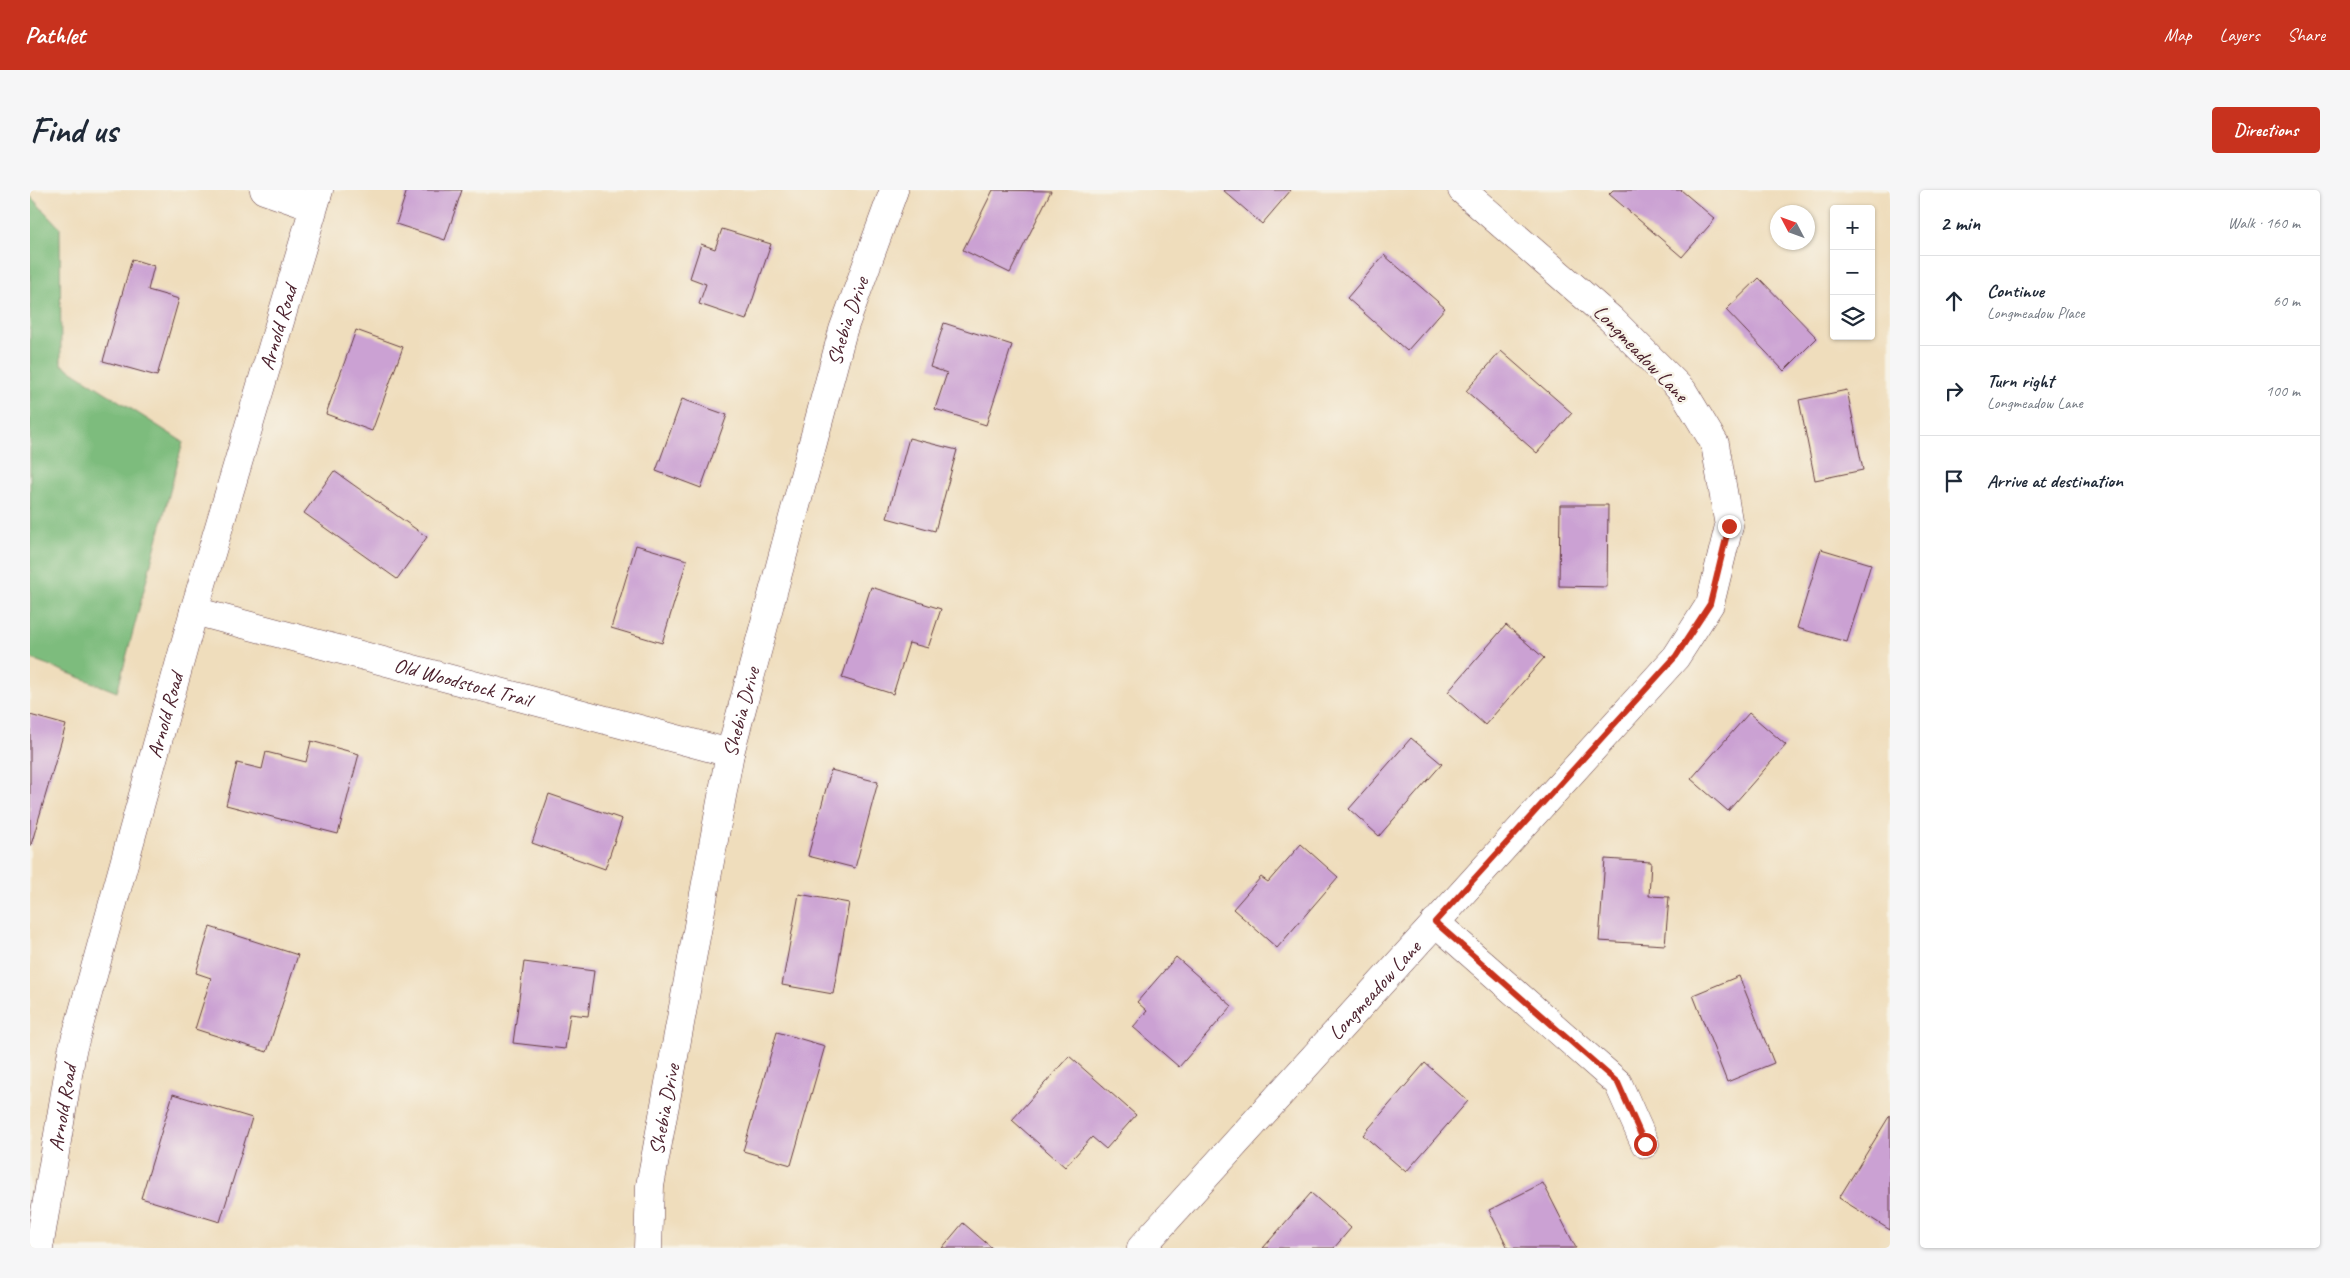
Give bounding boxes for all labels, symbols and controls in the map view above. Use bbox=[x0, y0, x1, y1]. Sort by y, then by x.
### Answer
text: Pathlet bbox=[25, 20, 85, 50]
text: Map bbox=[2164, 24, 2192, 46]
text: Layers bbox=[2220, 24, 2259, 46]
text: Share bbox=[2287, 24, 2325, 46]
button: Directions bbox=[2212, 107, 2320, 153]
text: Find us bbox=[30, 108, 117, 153]
north arrow bbox=[1770, 205, 1815, 250]
map controls bbox=[1830, 205, 1875, 340]
button: + bbox=[1830, 205, 1875, 250]
text: 2 min bbox=[1940, 210, 1980, 236]
text: Walk · 160 m bbox=[2228, 213, 2300, 233]
button: − bbox=[1830, 250, 1875, 295]
street label: Shebia Drive bbox=[821, 272, 875, 368]
street label: Arnold Road bbox=[253, 279, 304, 373]
text: Continue bbox=[1987, 279, 2044, 303]
icon: ahead bbox=[1940, 287, 1968, 315]
text: 60 m bbox=[2273, 291, 2300, 311]
button: layers bbox=[1830, 295, 1875, 340]
street label: Longmeadow Lane bbox=[1588, 299, 1695, 408]
text: Longmeadow Place bbox=[1987, 303, 2085, 323]
text: Turn right bbox=[1987, 369, 2054, 393]
icon: right bbox=[1940, 377, 1968, 405]
text: 100 m bbox=[2266, 381, 2300, 401]
text: Longmeadow Lane bbox=[1987, 393, 2083, 413]
icon: arrive bbox=[1940, 467, 1968, 495]
text: Arrive at destination bbox=[1987, 469, 2123, 493]
route end bbox=[1718, 515, 1741, 538]
street label: Old Woodstock Trail bbox=[391, 652, 538, 714]
street label: Shebia Drive bbox=[717, 663, 766, 759]
street label: Arnold Road bbox=[141, 666, 190, 761]
street label: Longmeadow Lane bbox=[1323, 934, 1427, 1045]
street label: Arnold Road bbox=[42, 1059, 83, 1153]
street label: Shebia Drive bbox=[643, 1061, 685, 1157]
route start bbox=[1634, 1133, 1657, 1156]

